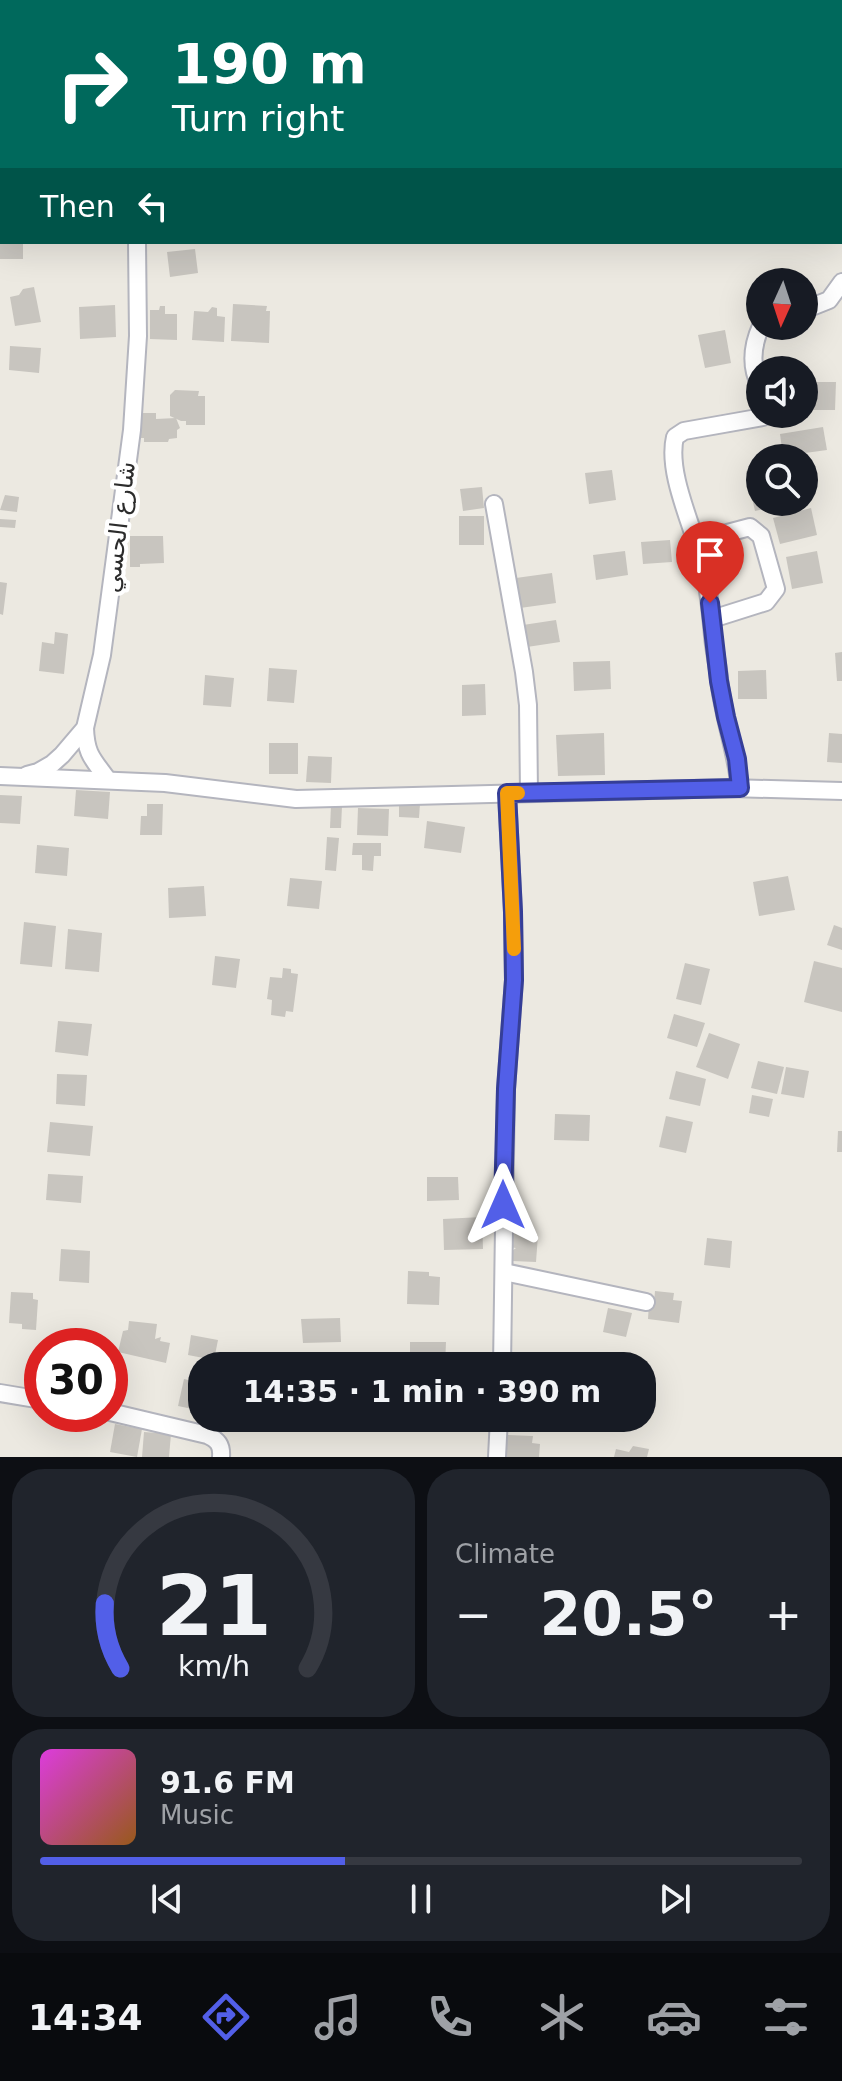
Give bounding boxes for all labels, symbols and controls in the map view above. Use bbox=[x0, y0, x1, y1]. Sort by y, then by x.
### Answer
text: 190 m bbox=[172, 31, 367, 96]
icon: right bbox=[40, 32, 144, 136]
text: Turn right bbox=[172, 98, 344, 139]
icon: left bbox=[131, 184, 175, 228]
text: Then bbox=[40, 189, 115, 224]
north arrow bbox=[746, 268, 818, 340]
map controls bbox=[746, 268, 818, 516]
button: sound bbox=[746, 356, 818, 428]
button: search bbox=[746, 444, 818, 516]
street label: شارع الحسي bbox=[97, 460, 141, 594]
pin bbox=[676, 521, 744, 603]
icon: arrive bbox=[688, 533, 732, 577]
position arrow bbox=[461, 1163, 545, 1247]
speed limit sign: 30 bbox=[24, 1328, 128, 1432]
text: 14:35 · 1 min · 390 m bbox=[243, 1374, 601, 1409]
text: Climate bbox=[455, 1539, 555, 1569]
text: 21 bbox=[156, 1558, 271, 1655]
text: 20.5° bbox=[539, 1579, 718, 1649]
text: − bbox=[455, 1589, 492, 1640]
text: + bbox=[765, 1589, 802, 1640]
text: km/h bbox=[177, 1649, 250, 1683]
text: 91.6 FM bbox=[160, 1765, 295, 1800]
text: Music bbox=[160, 1800, 234, 1830]
icon: previous bbox=[145, 1877, 189, 1921]
icon: pause bbox=[399, 1877, 443, 1921]
icon: next bbox=[653, 1877, 697, 1921]
icon: directions bbox=[198, 1989, 254, 2045]
icon: music bbox=[310, 1989, 366, 2045]
icon: phone bbox=[422, 1989, 478, 2045]
icon: climate bbox=[534, 1989, 590, 2045]
icon: car bbox=[646, 1989, 702, 2045]
icon: filters bbox=[758, 1989, 814, 2045]
text: 14:34 bbox=[28, 1997, 143, 2038]

